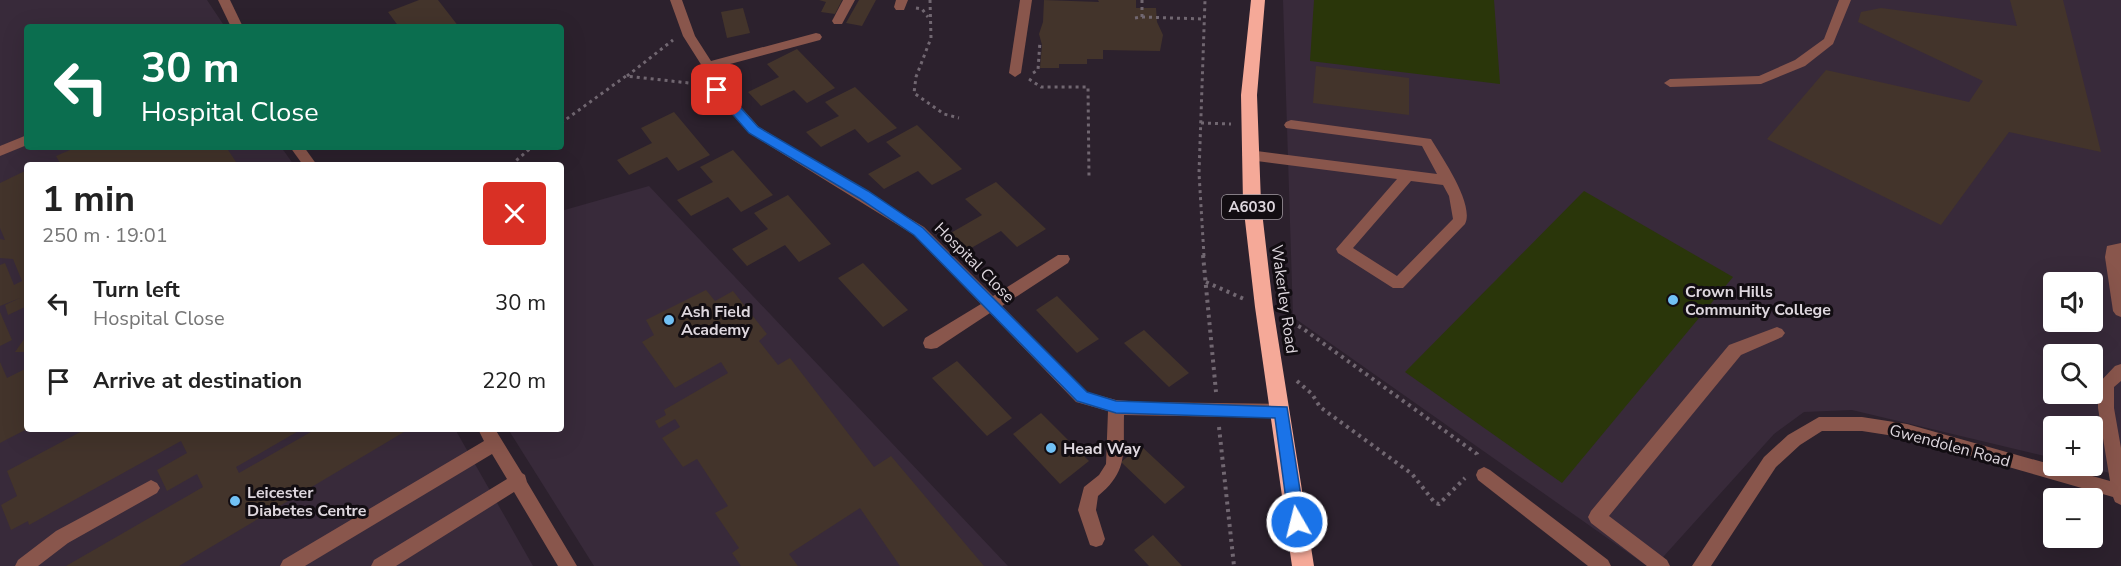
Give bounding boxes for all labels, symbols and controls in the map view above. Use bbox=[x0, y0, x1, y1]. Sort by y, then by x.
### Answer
text: 30 m bbox=[141, 40, 240, 97]
icon: left bbox=[42, 48, 120, 126]
pin bbox=[691, 64, 742, 115]
icon: arrive bbox=[700, 73, 733, 106]
text: Hospital Close bbox=[141, 94, 319, 131]
text: 1 min bbox=[42, 175, 135, 224]
button: close bbox=[483, 182, 546, 245]
road number: A6030 bbox=[1222, 195, 1282, 219]
street label: Hospital Close bbox=[929, 218, 1019, 308]
text: 250 m · 19:01 bbox=[42, 222, 168, 249]
street label: Wakerley Road bbox=[1265, 243, 1303, 355]
map controls bbox=[2043, 272, 2103, 548]
button: sound bbox=[2043, 272, 2103, 332]
text: Turn left bbox=[93, 275, 180, 305]
place label: Crown Hills Community College bbox=[1685, 281, 1831, 321]
icon: left bbox=[42, 287, 75, 320]
text: 30 m bbox=[495, 288, 546, 318]
marker: Crown Hills Community College bbox=[1666, 293, 1680, 307]
place label: Ash Field Academy bbox=[681, 301, 751, 341]
text: Hospital Close bbox=[93, 305, 225, 332]
marker: Ash Field Academy bbox=[662, 313, 676, 327]
button: search bbox=[2043, 344, 2103, 404]
icon: arrive bbox=[42, 365, 75, 398]
text: Arrive at destination bbox=[93, 366, 302, 396]
text: 220 m bbox=[482, 366, 546, 396]
button: + bbox=[2043, 416, 2103, 476]
street label: Gwendolen Road bbox=[1887, 419, 2013, 473]
place label: Head Way bbox=[1063, 438, 1141, 460]
marker: Head Way bbox=[1044, 441, 1058, 455]
place label: Leicester Diabetes Centre bbox=[247, 482, 367, 522]
button: − bbox=[2043, 488, 2103, 548]
position arrow bbox=[1265, 490, 1329, 554]
marker: Leicester Diabetes Centre bbox=[228, 494, 242, 508]

